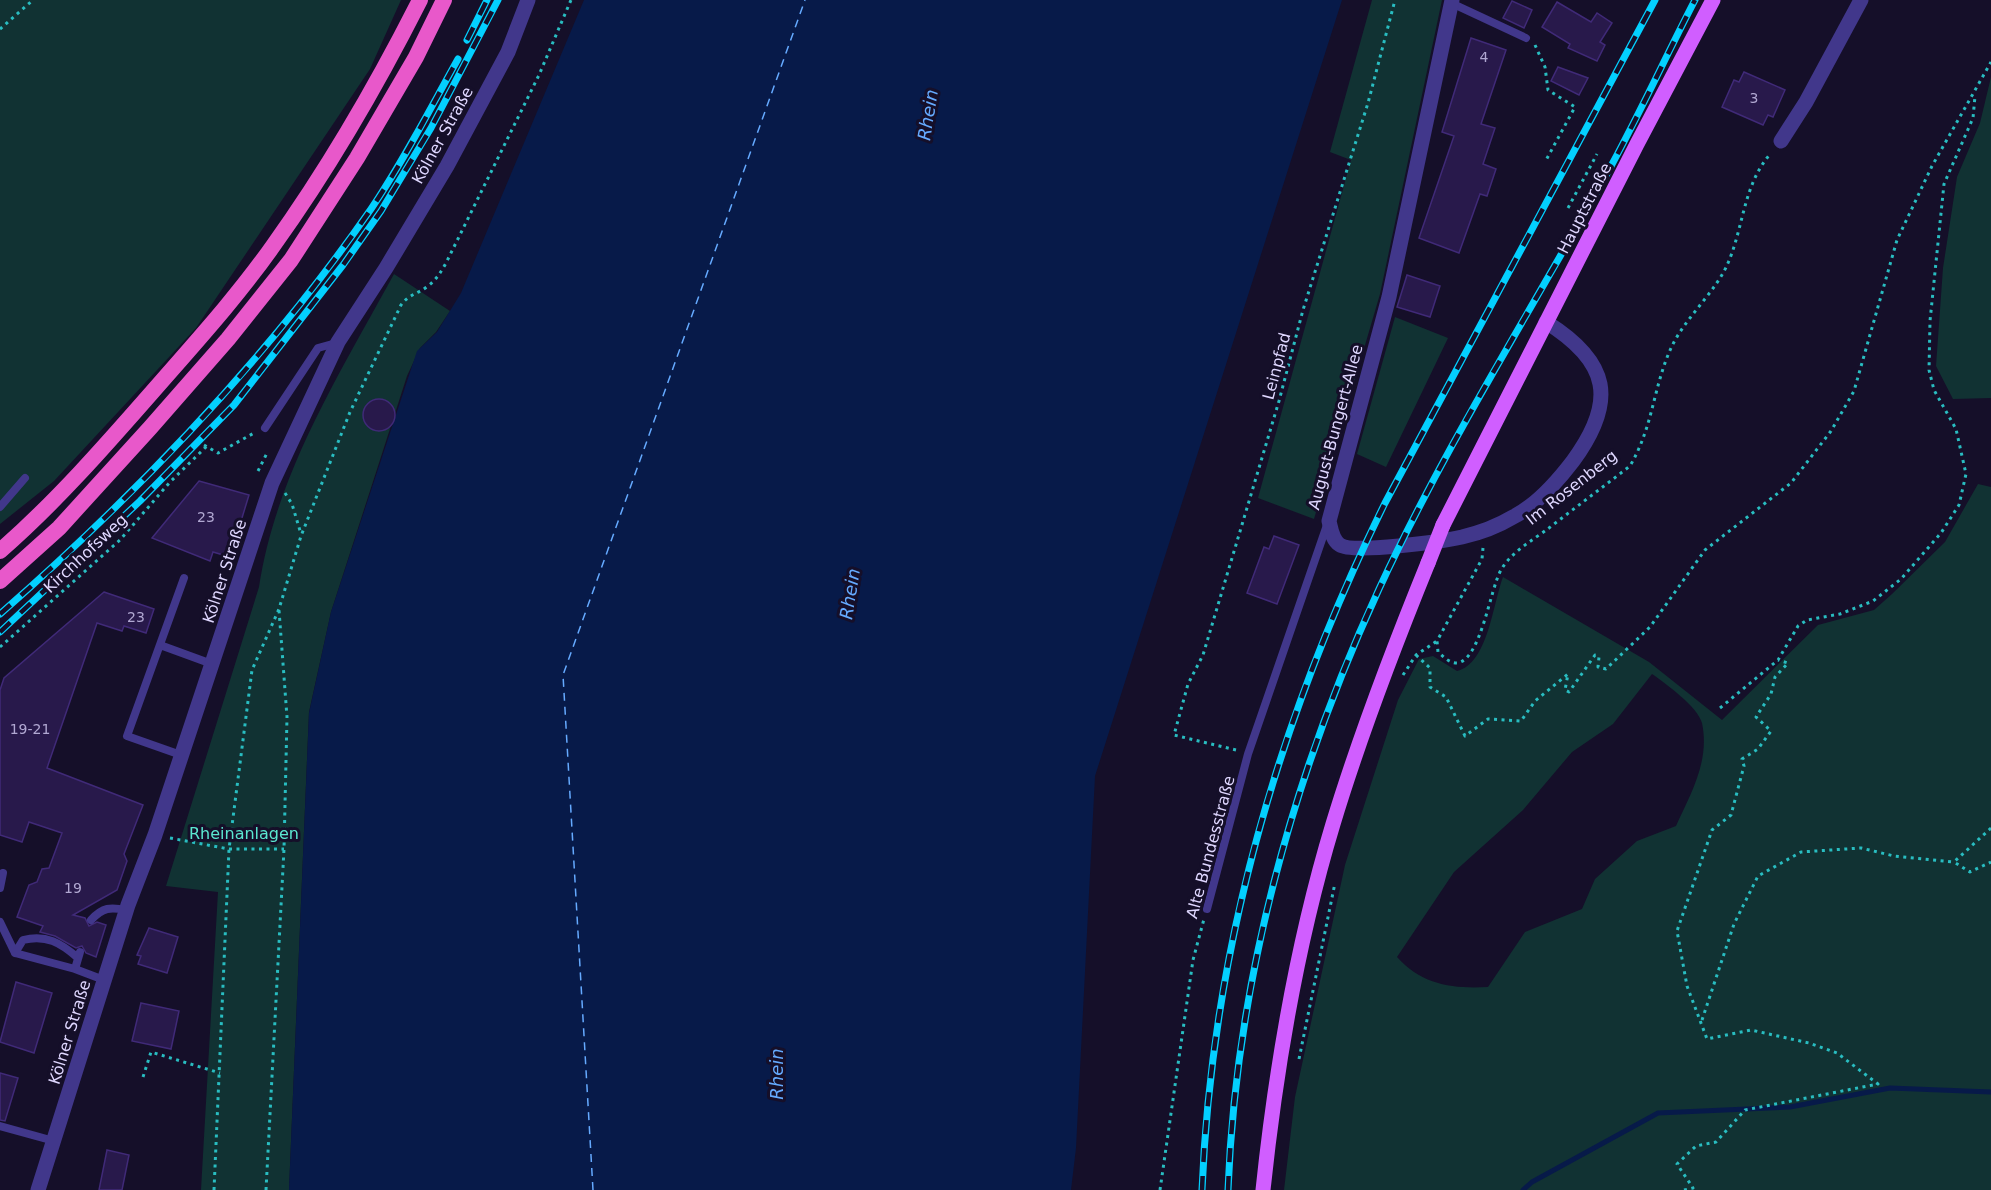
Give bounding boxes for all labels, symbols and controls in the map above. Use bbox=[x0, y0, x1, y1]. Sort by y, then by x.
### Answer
house number: 4 bbox=[1480, 49, 1489, 65]
street label: Kölner Straße bbox=[408, 83, 477, 187]
water label: Rhein bbox=[913, 88, 942, 142]
house number: 3 bbox=[1750, 90, 1758, 106]
street label: Hauptstraße bbox=[1553, 160, 1615, 257]
street label: Leinpfad bbox=[1258, 330, 1295, 402]
street label: August-Bungert-Allee bbox=[1304, 342, 1367, 512]
street label: Im Rosenberg bbox=[1522, 446, 1621, 529]
house number: 23 bbox=[197, 509, 215, 525]
street label: Kirchhofsweg bbox=[40, 510, 131, 597]
street label: Kölner Straße bbox=[199, 517, 250, 626]
water label: Rhein bbox=[835, 567, 864, 621]
house number: 23 bbox=[127, 609, 145, 625]
house number: 19-21 bbox=[10, 721, 50, 737]
street label: Alte Bundesstraße bbox=[1182, 774, 1239, 921]
park label: Rheinanlagen bbox=[189, 824, 299, 843]
house number: 19 bbox=[64, 880, 82, 896]
street label: Kölner Straße bbox=[45, 978, 94, 1087]
water label: Rhein bbox=[766, 1048, 787, 1100]

